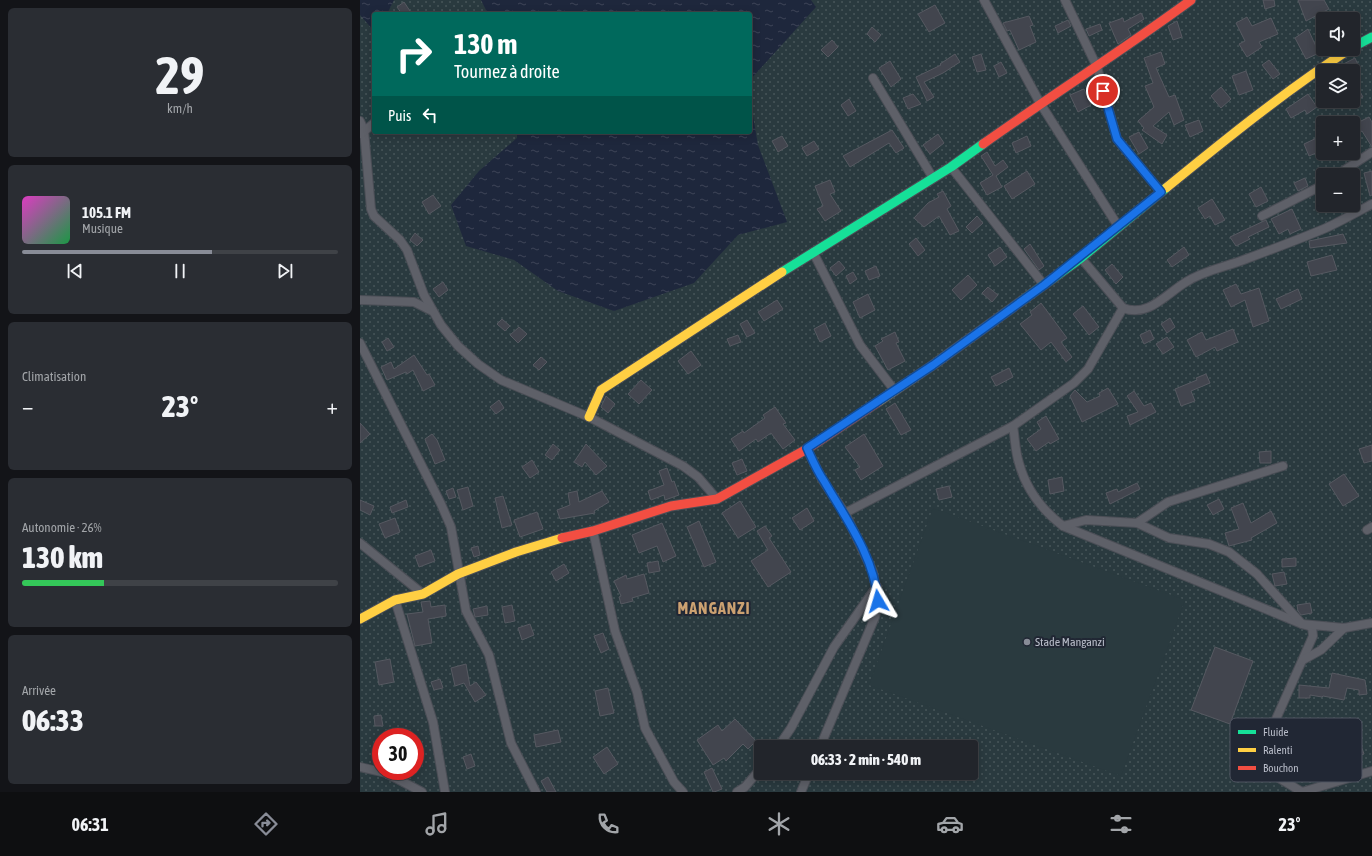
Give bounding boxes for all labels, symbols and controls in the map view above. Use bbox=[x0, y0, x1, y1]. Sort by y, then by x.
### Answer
map controls bbox=[1316, 12, 1360, 212]
button: sound bbox=[1316, 12, 1360, 56]
icon: right bbox=[388, 28, 440, 80]
text: 130 m bbox=[454, 28, 517, 60]
text: 29 bbox=[156, 45, 204, 105]
text: Tournez à droite bbox=[454, 61, 560, 82]
button: layers bbox=[1316, 64, 1360, 108]
pin bbox=[1086, 74, 1120, 108]
icon: arrive bbox=[1092, 80, 1114, 102]
text: km/h bbox=[167, 101, 193, 116]
icon: left bbox=[419, 104, 441, 126]
text: Puis bbox=[388, 107, 411, 124]
button: + bbox=[1316, 116, 1360, 160]
button: − bbox=[1316, 168, 1360, 212]
text: 105.1 FM bbox=[82, 204, 131, 221]
text: Musique bbox=[82, 221, 123, 236]
icon: previous bbox=[64, 260, 86, 282]
icon: pause bbox=[169, 260, 191, 282]
icon: next bbox=[274, 260, 296, 282]
text: Climatisation bbox=[22, 369, 86, 384]
text: 23° bbox=[162, 389, 198, 423]
text: − bbox=[22, 393, 33, 419]
text: + bbox=[327, 393, 338, 419]
text: Autonomie · 26% bbox=[22, 520, 102, 535]
text: 130 km bbox=[22, 540, 103, 574]
position arrow bbox=[857, 580, 899, 622]
district label: MANGANZI bbox=[677, 599, 751, 617]
place label: Stade Manganzi bbox=[1035, 635, 1105, 649]
marker: Stade Manganzi bbox=[1022, 637, 1032, 647]
text: Arrivée bbox=[22, 683, 56, 698]
text: 06:33 bbox=[22, 703, 84, 737]
legend bbox=[1230, 718, 1362, 782]
text: Fluide bbox=[1263, 726, 1288, 738]
speed limit sign: 30 bbox=[372, 728, 424, 780]
text: Ralenti bbox=[1263, 744, 1292, 756]
text: 06:33 · 2 min · 540 m bbox=[811, 751, 921, 768]
text: Bouchon bbox=[1263, 762, 1299, 774]
icon: directions bbox=[252, 810, 280, 838]
icon: music bbox=[423, 810, 451, 838]
icon: phone bbox=[594, 810, 622, 838]
icon: climate bbox=[765, 810, 793, 838]
icon: car bbox=[936, 810, 964, 838]
icon: filters bbox=[1107, 810, 1135, 838]
text: 06:31 bbox=[72, 814, 109, 835]
text: 23° bbox=[1278, 814, 1300, 835]

